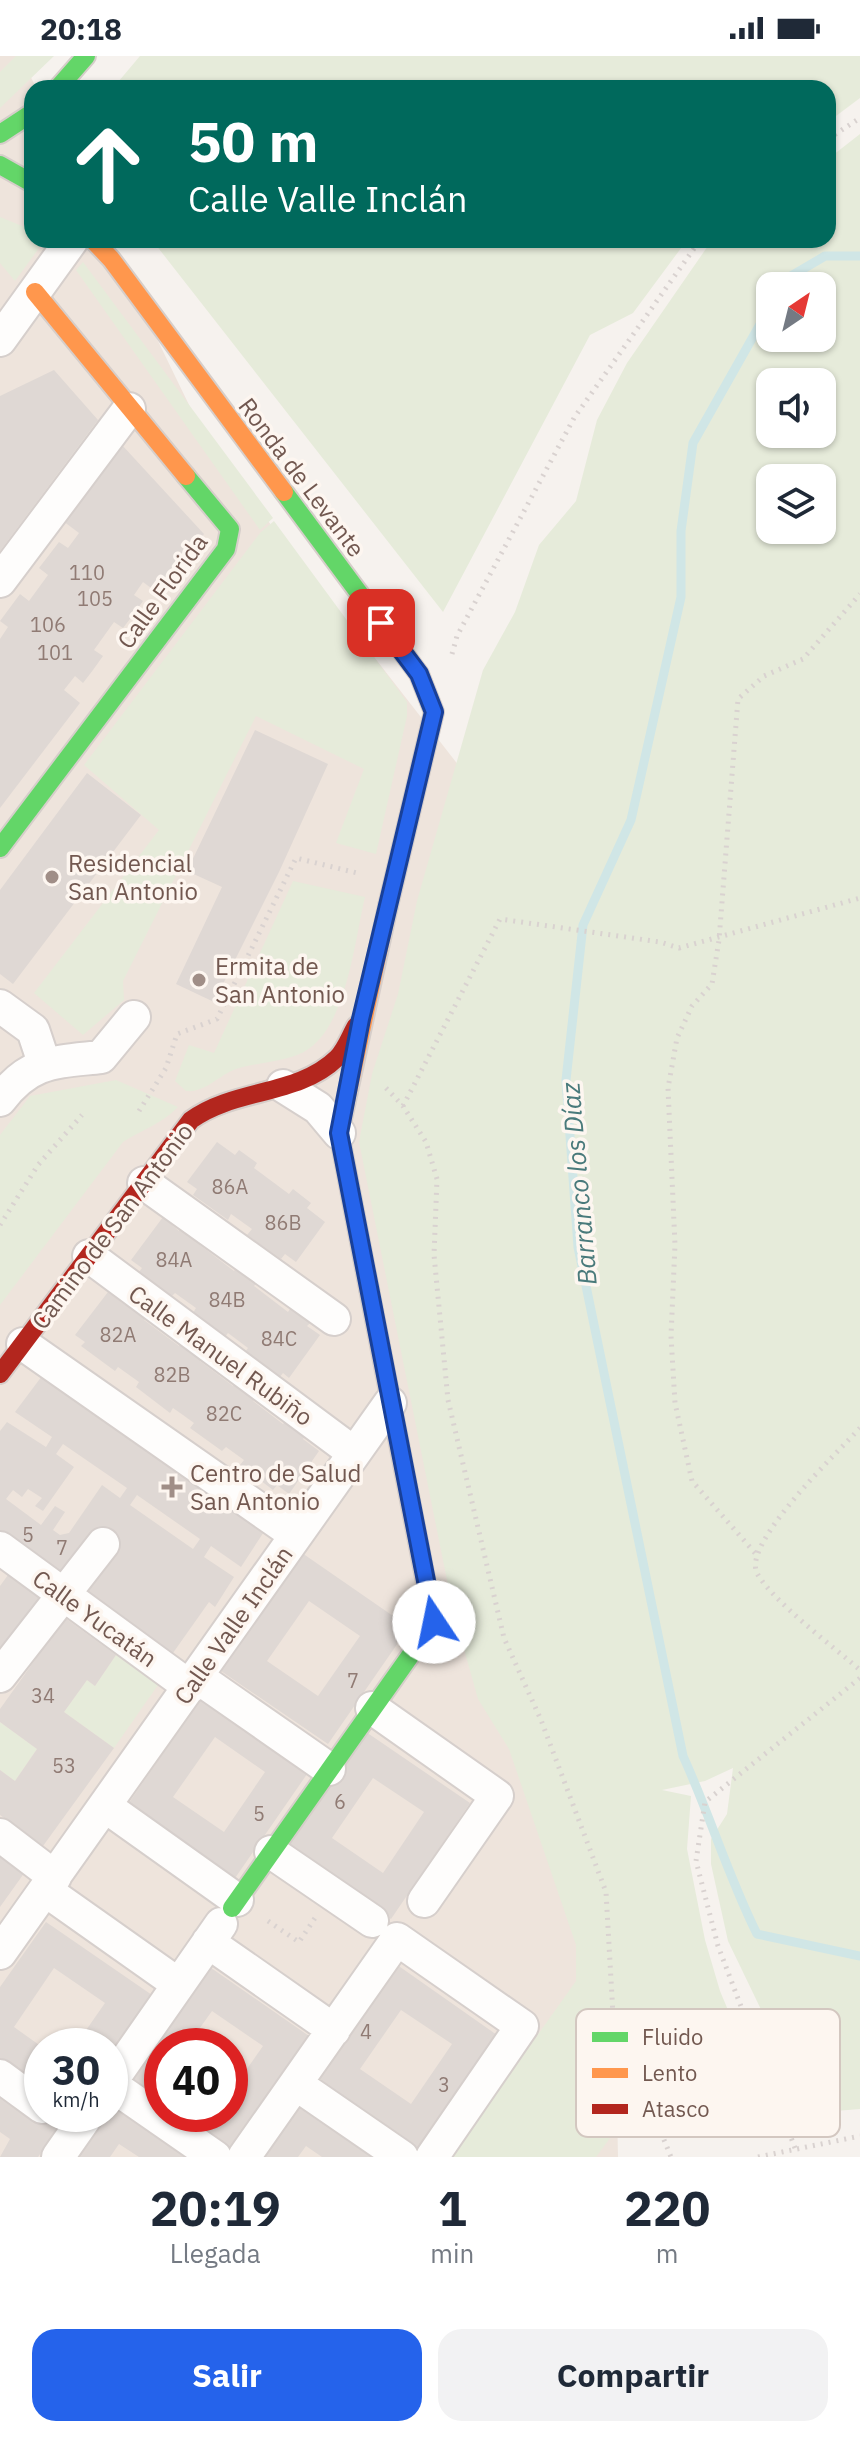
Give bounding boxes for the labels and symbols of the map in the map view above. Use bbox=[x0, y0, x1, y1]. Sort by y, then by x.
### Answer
north arrow bbox=[756, 272, 836, 352]
street label: Ronda de Levante bbox=[232, 391, 372, 563]
street label: Calle Florida bbox=[110, 527, 215, 655]
house number: 110 bbox=[69, 559, 105, 586]
house number: 105 bbox=[77, 585, 113, 612]
pin bbox=[347, 589, 415, 657]
house number: 106 bbox=[30, 611, 66, 638]
house number: 101 bbox=[37, 639, 73, 666]
place label: Residencial San Antonio bbox=[68, 847, 198, 907]
marker: Residencial San Antonio bbox=[43, 868, 61, 886]
place label: Ermita de San Antonio bbox=[215, 950, 345, 1010]
marker: Ermita de San Antonio bbox=[190, 971, 208, 989]
water label: Barranco los Díaz bbox=[552, 1081, 604, 1287]
street label: Camino de San Antonio bbox=[24, 1117, 200, 1335]
house number: 86A bbox=[212, 1173, 249, 1200]
house number: 86B bbox=[264, 1209, 302, 1236]
house number: 84A bbox=[156, 1246, 193, 1273]
street label: Calle Manuel Rubiño bbox=[122, 1277, 320, 1433]
house number: 84B bbox=[208, 1286, 246, 1313]
house number: 82A bbox=[100, 1321, 137, 1348]
house number: 84C bbox=[261, 1325, 297, 1352]
house number: 82B bbox=[153, 1361, 191, 1388]
house number: 82C bbox=[206, 1400, 242, 1427]
place label: Centro de Salud San Antonio bbox=[190, 1457, 362, 1517]
marker: Centro de Salud San Antonio bbox=[161, 1476, 183, 1498]
house number: 5 bbox=[22, 1521, 34, 1548]
house number: 7 bbox=[56, 1534, 68, 1561]
street label: Calle Valle Inclán bbox=[166, 1540, 300, 1710]
street label: Calle Yucatán bbox=[26, 1562, 164, 1674]
position arrow bbox=[392, 1580, 476, 1664]
house number: 7 bbox=[347, 1667, 359, 1694]
house number: 34 bbox=[31, 1682, 55, 1709]
house number: 53 bbox=[52, 1752, 76, 1779]
house number: 6 bbox=[334, 1788, 346, 1815]
house number: 5 bbox=[253, 1800, 265, 1827]
legend bbox=[576, 2009, 840, 2137]
house number: 4 bbox=[360, 2018, 372, 2045]
text: Fluido bbox=[642, 2022, 703, 2051]
speed limit sign: 40 bbox=[144, 2028, 248, 2132]
text: Lento bbox=[642, 2058, 697, 2087]
house number: 3 bbox=[438, 2071, 450, 2098]
text: Atasco bbox=[642, 2094, 709, 2123]

